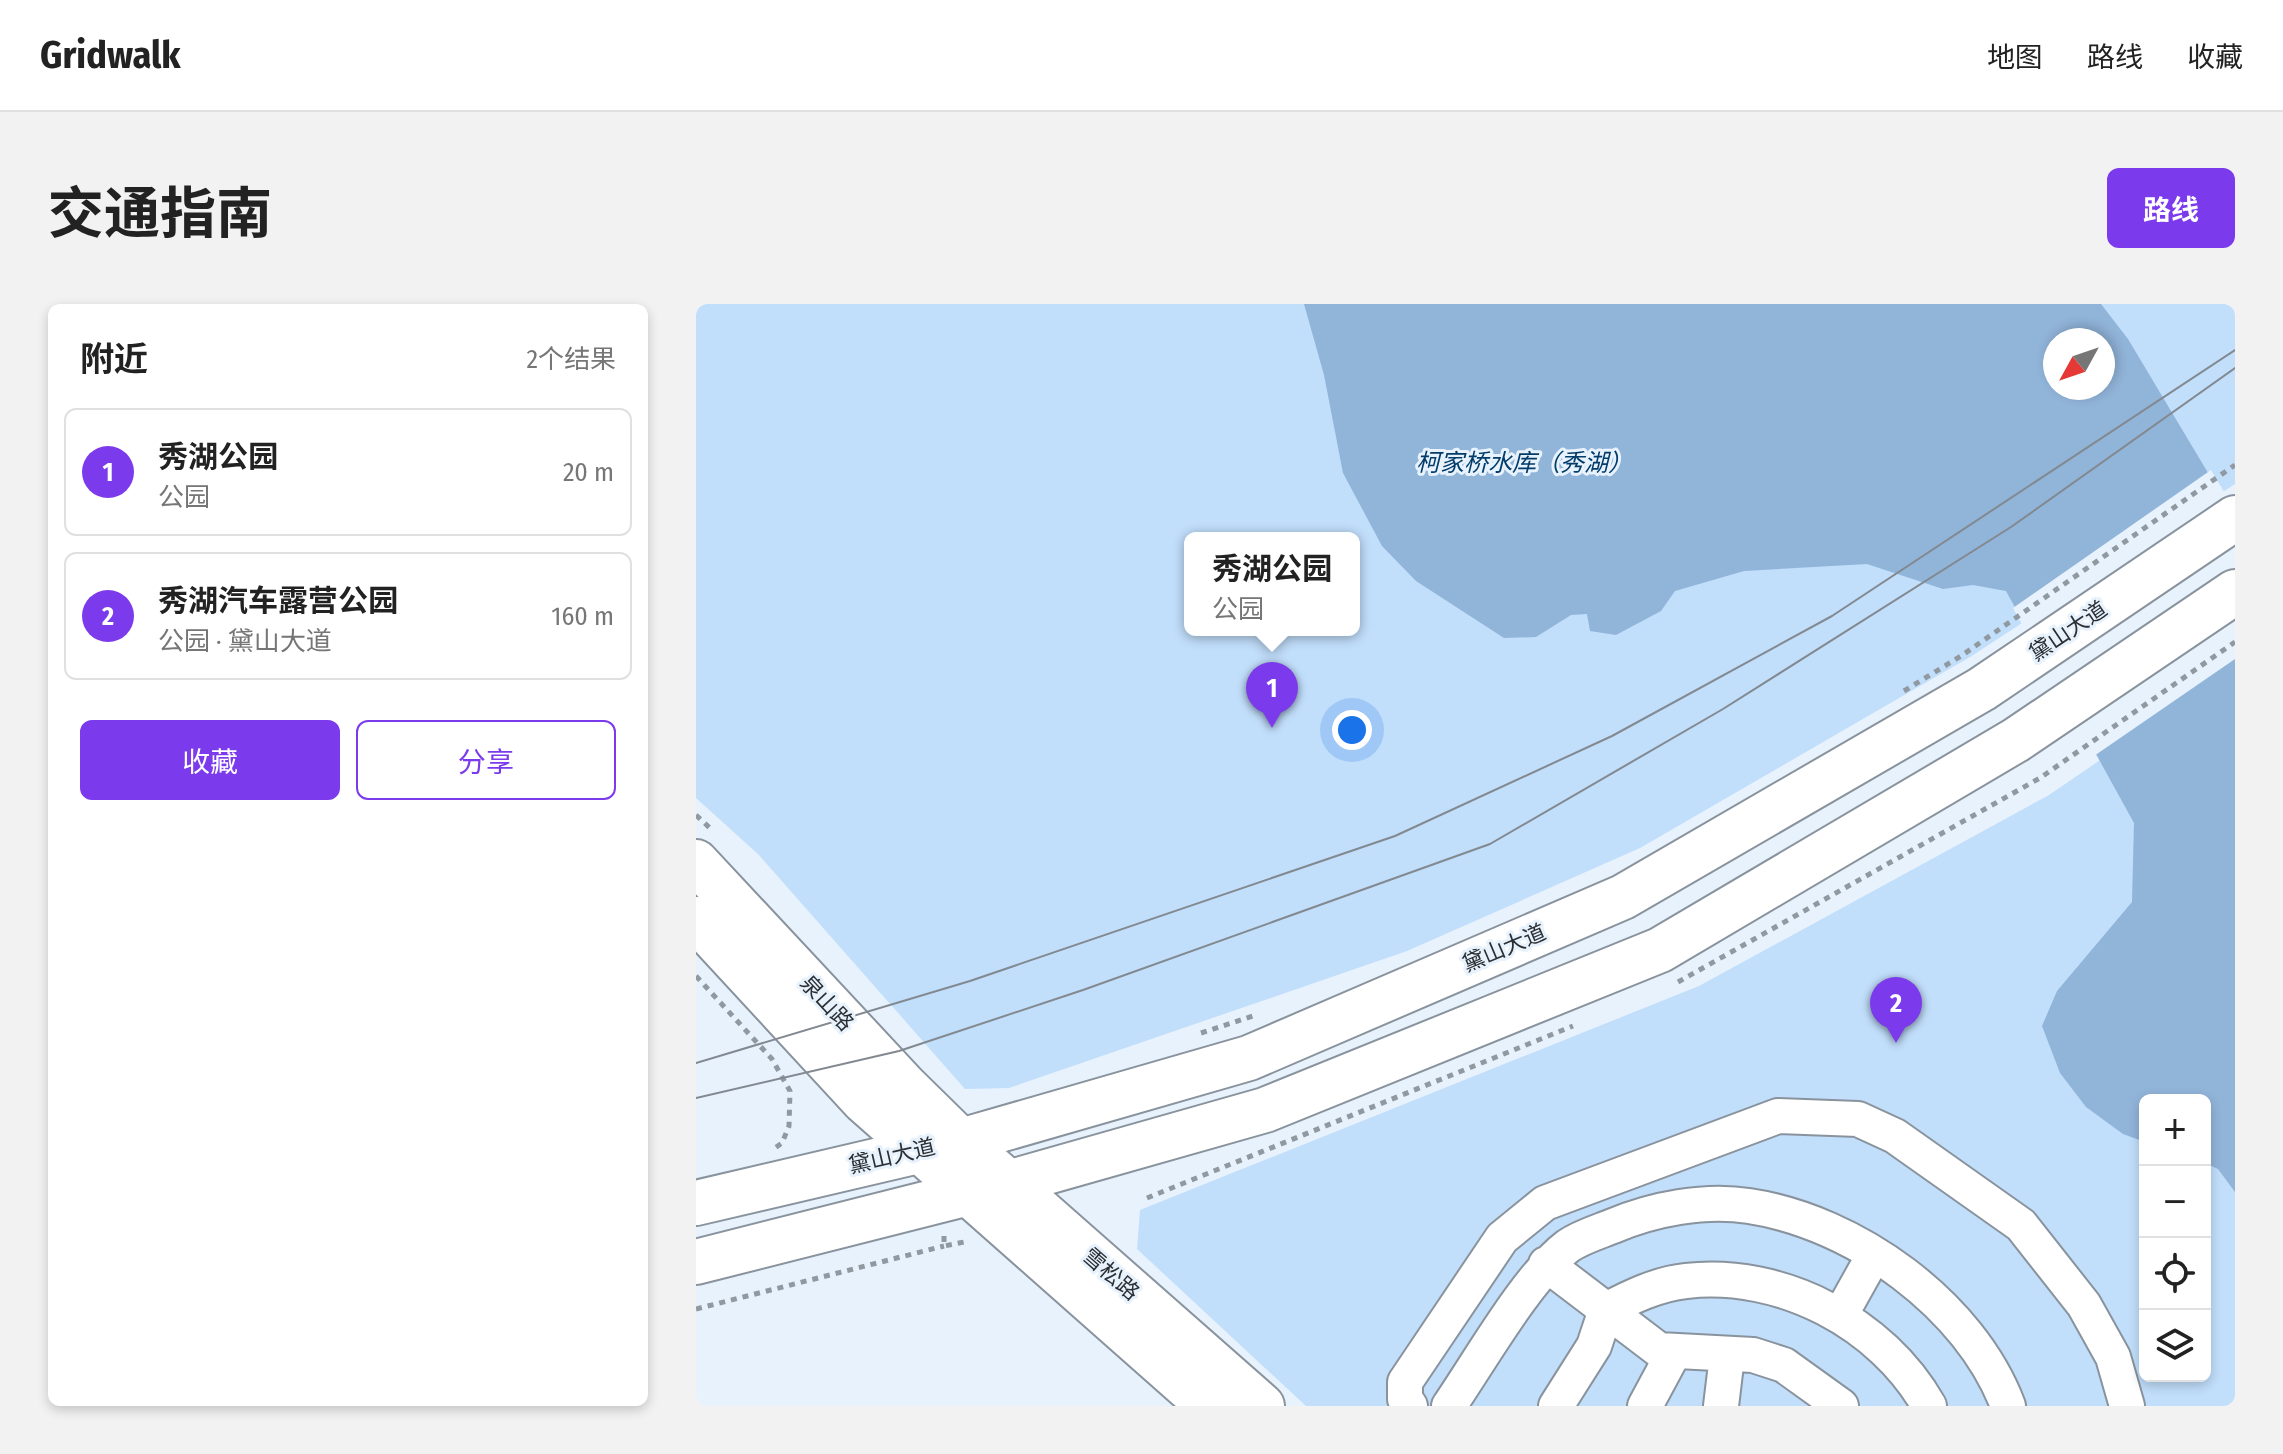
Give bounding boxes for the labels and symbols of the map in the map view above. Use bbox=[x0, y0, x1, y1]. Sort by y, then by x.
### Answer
north arrow bbox=[2043, 328, 2115, 400]
water label: 柯家桥水库（秀湖） bbox=[1416, 449, 1632, 477]
street label: 黛山大道 bbox=[2024, 595, 2112, 667]
pin: 1 bbox=[1246, 662, 1298, 728]
your location bbox=[1332, 710, 1372, 750]
street label: 黛山大道 bbox=[1458, 918, 1550, 978]
street label: 泉山路 bbox=[795, 970, 859, 1036]
pin: 2 bbox=[1870, 977, 1922, 1043]
street label: 黛山大道 bbox=[846, 1133, 938, 1179]
street label: 雪松路 bbox=[1077, 1242, 1145, 1306]

